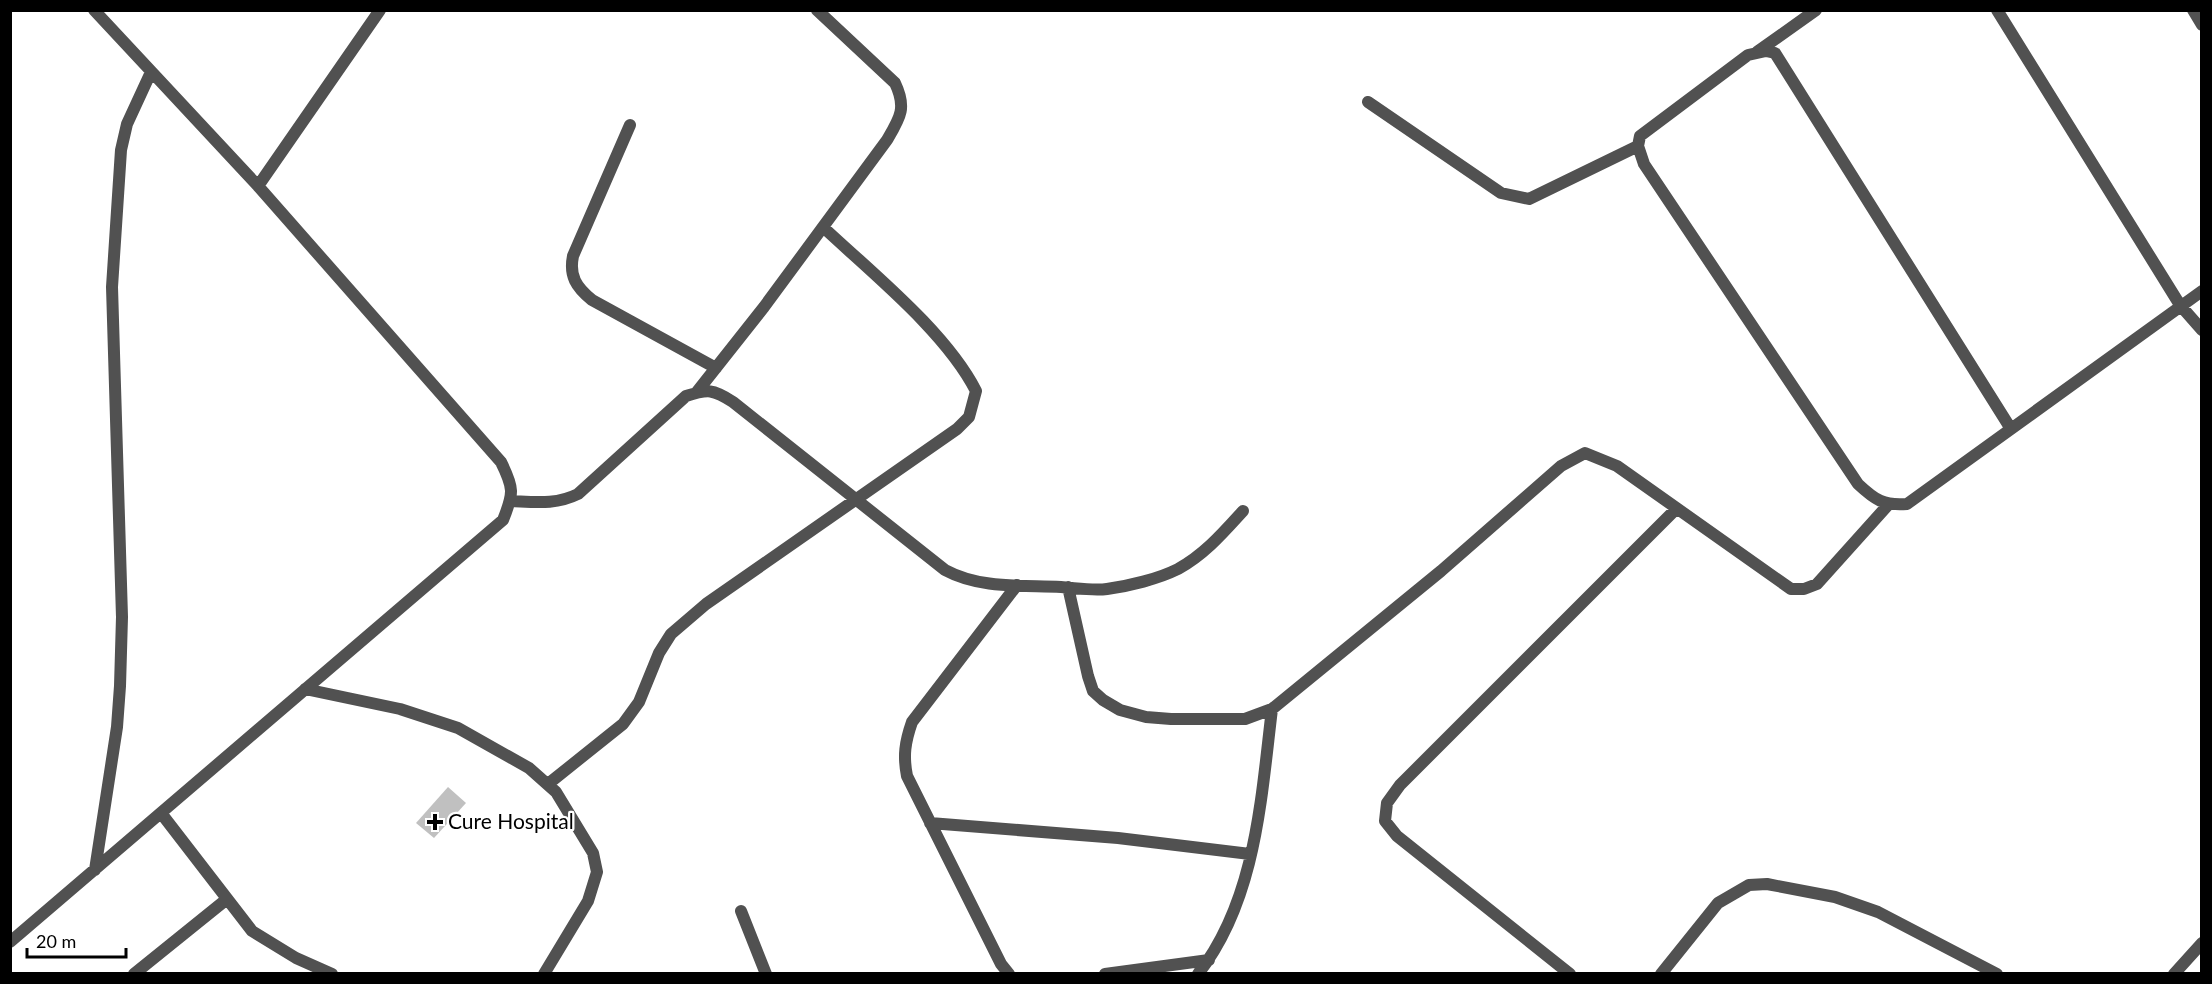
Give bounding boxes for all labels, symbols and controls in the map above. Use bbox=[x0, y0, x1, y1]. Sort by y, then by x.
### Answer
place label: Cure Hospital bbox=[448, 808, 574, 833]
marker: Cure Hospital bbox=[426, 813, 444, 831]
scale bar bbox=[27, 921, 126, 959]
text: 20 m bbox=[36, 930, 76, 952]

